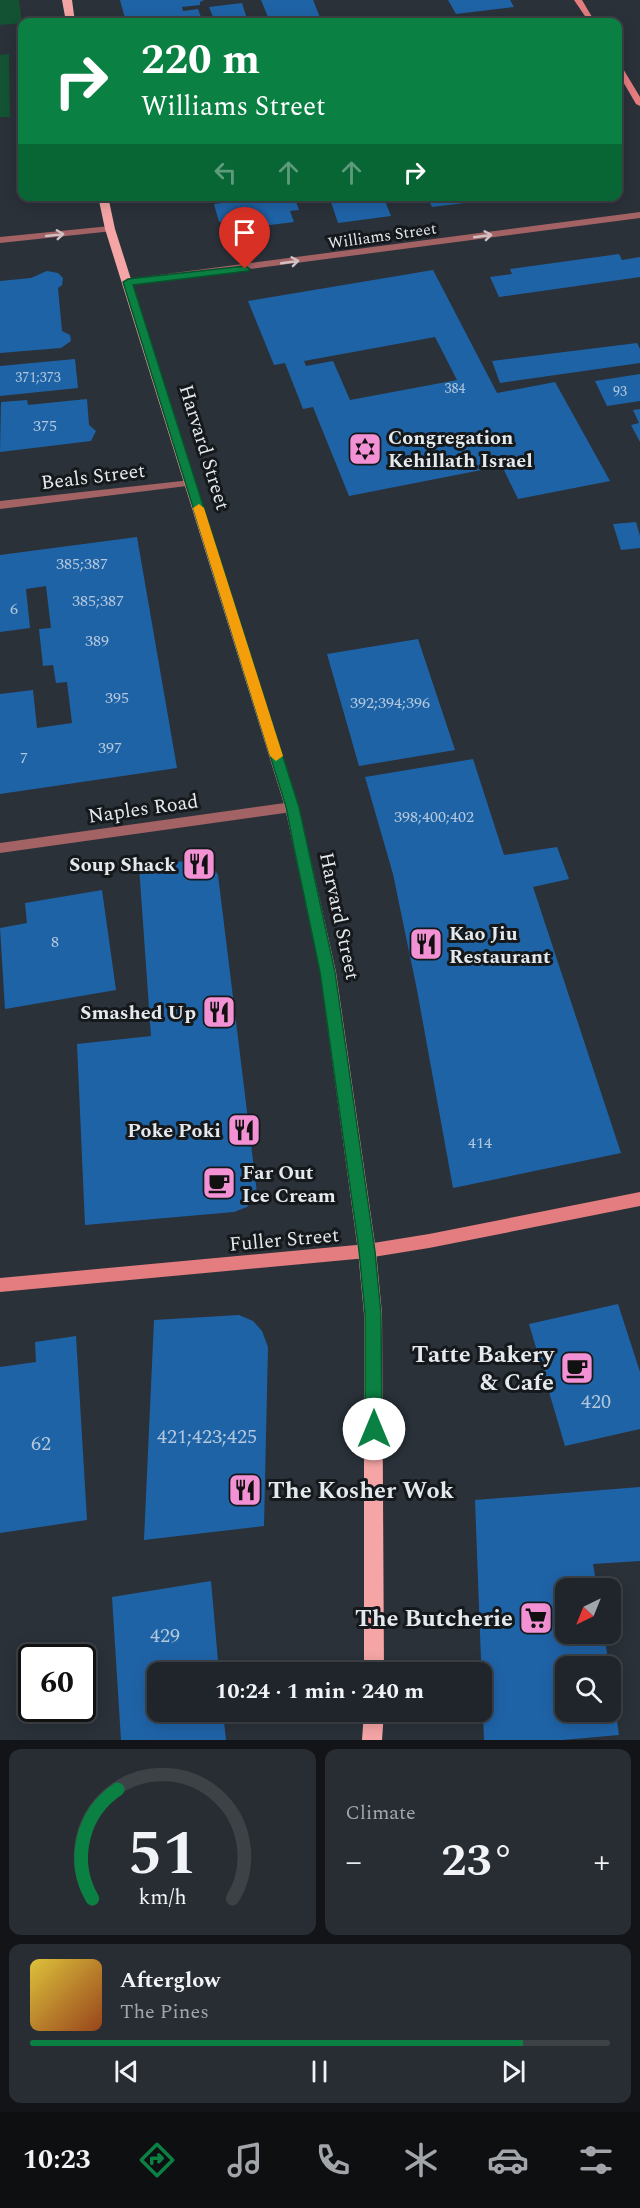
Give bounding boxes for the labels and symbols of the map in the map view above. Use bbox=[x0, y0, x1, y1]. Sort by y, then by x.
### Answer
pin bbox=[219, 207, 270, 269]
street label: Williams Street bbox=[326, 216, 438, 255]
one-way arrow bbox=[44, 229, 64, 240]
one-way arrow bbox=[473, 231, 493, 242]
one-way arrow bbox=[280, 257, 299, 268]
house number: 371;373 bbox=[15, 367, 61, 388]
house number: 384 bbox=[445, 378, 466, 399]
street label: Harvard Street bbox=[171, 381, 237, 514]
house number: 93 bbox=[613, 381, 627, 402]
house number: 375 bbox=[33, 414, 57, 438]
place label: Congregation Kehillath Israel bbox=[388, 423, 533, 476]
synagogue icon: Congregation Kehillath Israel bbox=[347, 431, 383, 467]
street label: Beals Street bbox=[39, 456, 147, 498]
house number: 385;387 bbox=[56, 552, 108, 576]
house number: 385;387 bbox=[72, 589, 124, 613]
house number: 6 bbox=[10, 597, 18, 621]
house number: 389 bbox=[85, 629, 109, 653]
house number: 395 bbox=[105, 686, 129, 710]
house number: 392;394;396 bbox=[350, 691, 430, 715]
house number: 397 bbox=[98, 736, 122, 760]
house number: 7 bbox=[20, 746, 28, 770]
street label: Naples Road bbox=[86, 786, 200, 832]
house number: 398;400;402 bbox=[394, 805, 474, 829]
restaurant icon: Soup Shack bbox=[181, 846, 217, 882]
place label: Soup Shack bbox=[69, 850, 176, 880]
street label: Harvard Street bbox=[311, 850, 367, 983]
place label: Kao Jiu Restaurant bbox=[449, 919, 551, 972]
restaurant icon: Kao Jiu Restaurant bbox=[408, 926, 444, 962]
house number: 8 bbox=[51, 930, 59, 954]
restaurant icon: Smashed Up bbox=[201, 994, 237, 1030]
place label: Smashed Up bbox=[80, 998, 196, 1028]
restaurant icon: Poke Poki bbox=[226, 1112, 262, 1148]
place label: Poke Poki bbox=[127, 1116, 221, 1146]
house number: 414 bbox=[468, 1131, 492, 1155]
place label: Far Out Ice Cream bbox=[242, 1158, 336, 1211]
cafe icon: Far Out Ice Cream bbox=[201, 1165, 237, 1201]
street label: Fuller Street bbox=[228, 1220, 340, 1260]
place label: Tatte Bakery & Cafe bbox=[412, 1337, 556, 1401]
cafe icon: Tatte Bakery & Cafe bbox=[559, 1350, 595, 1386]
house number: 420 bbox=[581, 1387, 611, 1417]
position arrow bbox=[342, 1397, 406, 1461]
house number: 421;423;425 bbox=[157, 1422, 257, 1452]
house number: 62 bbox=[31, 1429, 51, 1459]
restaurant icon: The Kosher Wok bbox=[227, 1472, 263, 1508]
place label: The Kosher Wok bbox=[268, 1473, 455, 1509]
north arrow bbox=[555, 1578, 621, 1644]
supermarket icon: The Butcherie bbox=[518, 1600, 554, 1636]
place label: The Butcherie bbox=[355, 1601, 513, 1637]
house number: 429 bbox=[150, 1621, 180, 1651]
speed limit sign: 60 bbox=[18, 1644, 96, 1722]

